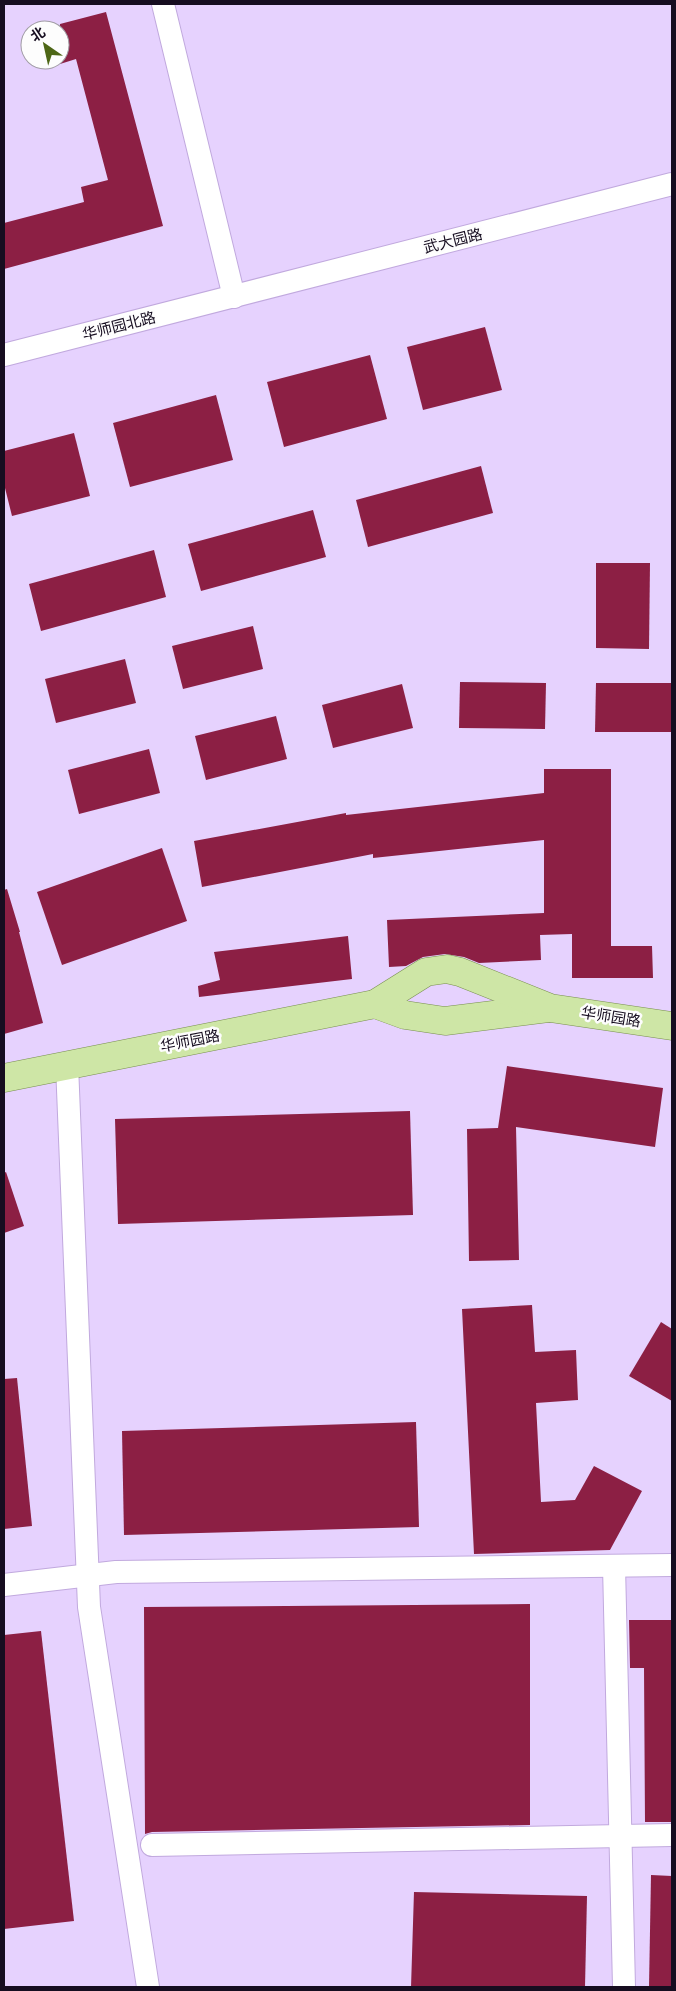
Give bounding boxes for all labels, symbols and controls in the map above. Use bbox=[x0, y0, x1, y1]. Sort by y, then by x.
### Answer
north arrow bbox=[20, 20, 70, 70]
text: 北 bbox=[27, 24, 49, 46]
street label: 武大园路 bbox=[422, 225, 484, 257]
street label: 华师园北路 bbox=[80, 308, 158, 344]
street label: 华师园路 bbox=[580, 1003, 642, 1031]
street label: 华师园路 bbox=[159, 1026, 221, 1056]

